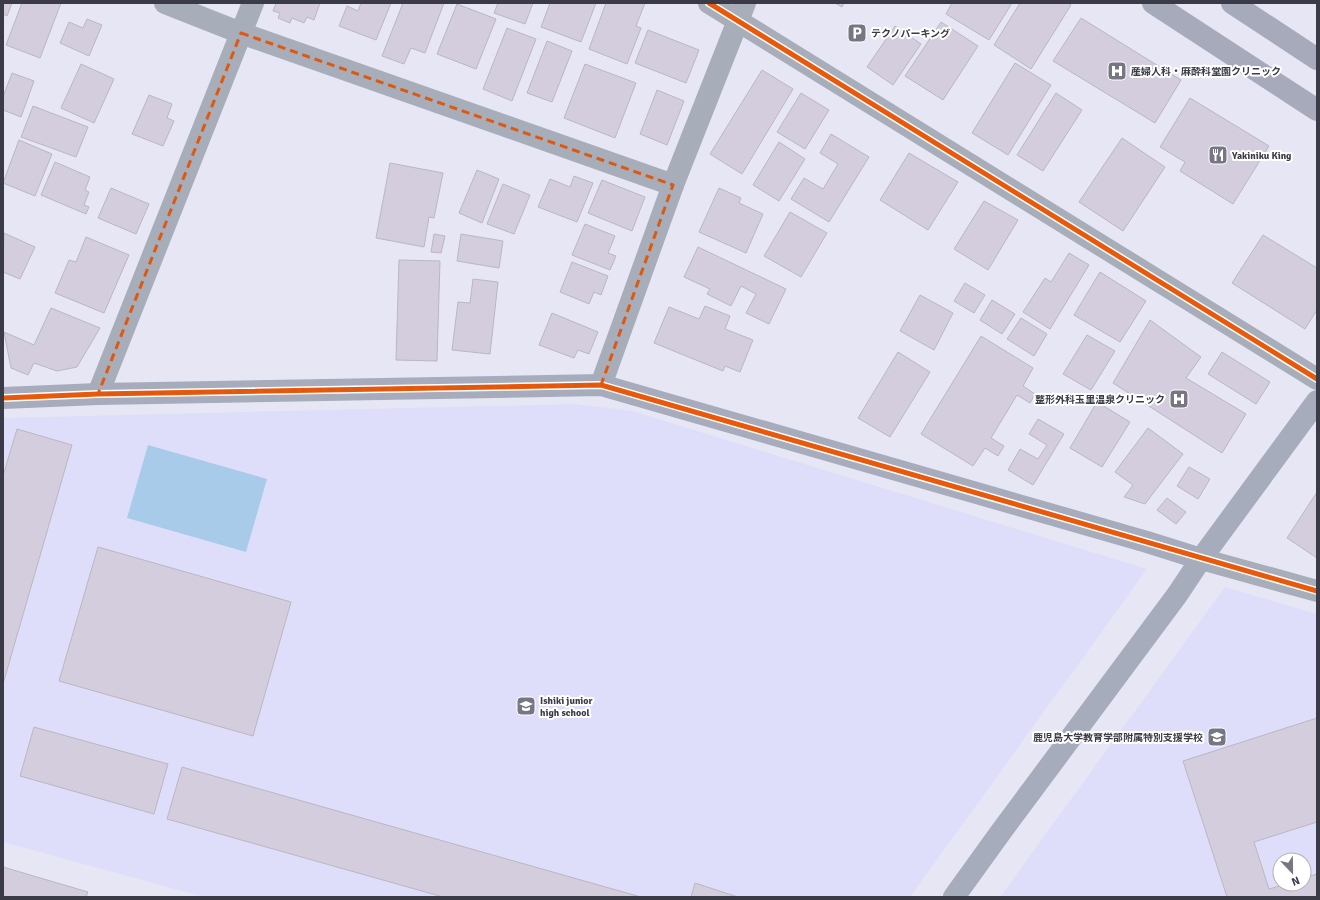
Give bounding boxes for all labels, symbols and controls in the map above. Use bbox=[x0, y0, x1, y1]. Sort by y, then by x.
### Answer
parking icon: テクノパーキング bbox=[846, 22, 868, 44]
place label: テクノパーキング bbox=[871, 28, 950, 40]
hospital icon: 産婦人科・麻酔科堂園クリニック bbox=[1106, 60, 1128, 82]
place label: 産婦人科・麻酔科堂園クリニック bbox=[1131, 66, 1281, 78]
restaurant icon: Yakiniku King bbox=[1207, 144, 1229, 166]
place label: Yakiniku King bbox=[1231, 150, 1292, 162]
hospital icon: 整形外科玉里温泉クリニック bbox=[1168, 388, 1190, 410]
place label: 整形外科玉里温泉クリニック bbox=[1035, 394, 1165, 406]
school or university icon: Ishiki junior high school bbox=[515, 695, 537, 717]
place label: Ishiki junior high school bbox=[540, 695, 593, 719]
school or university icon: 鹿児島大学教育学部附属特別支援学校 bbox=[1206, 726, 1228, 748]
place label: 鹿児島大学教育学部附属特別支援学校 bbox=[1033, 732, 1203, 744]
north arrow bbox=[1272, 852, 1312, 892]
text: N bbox=[1290, 873, 1302, 888]

